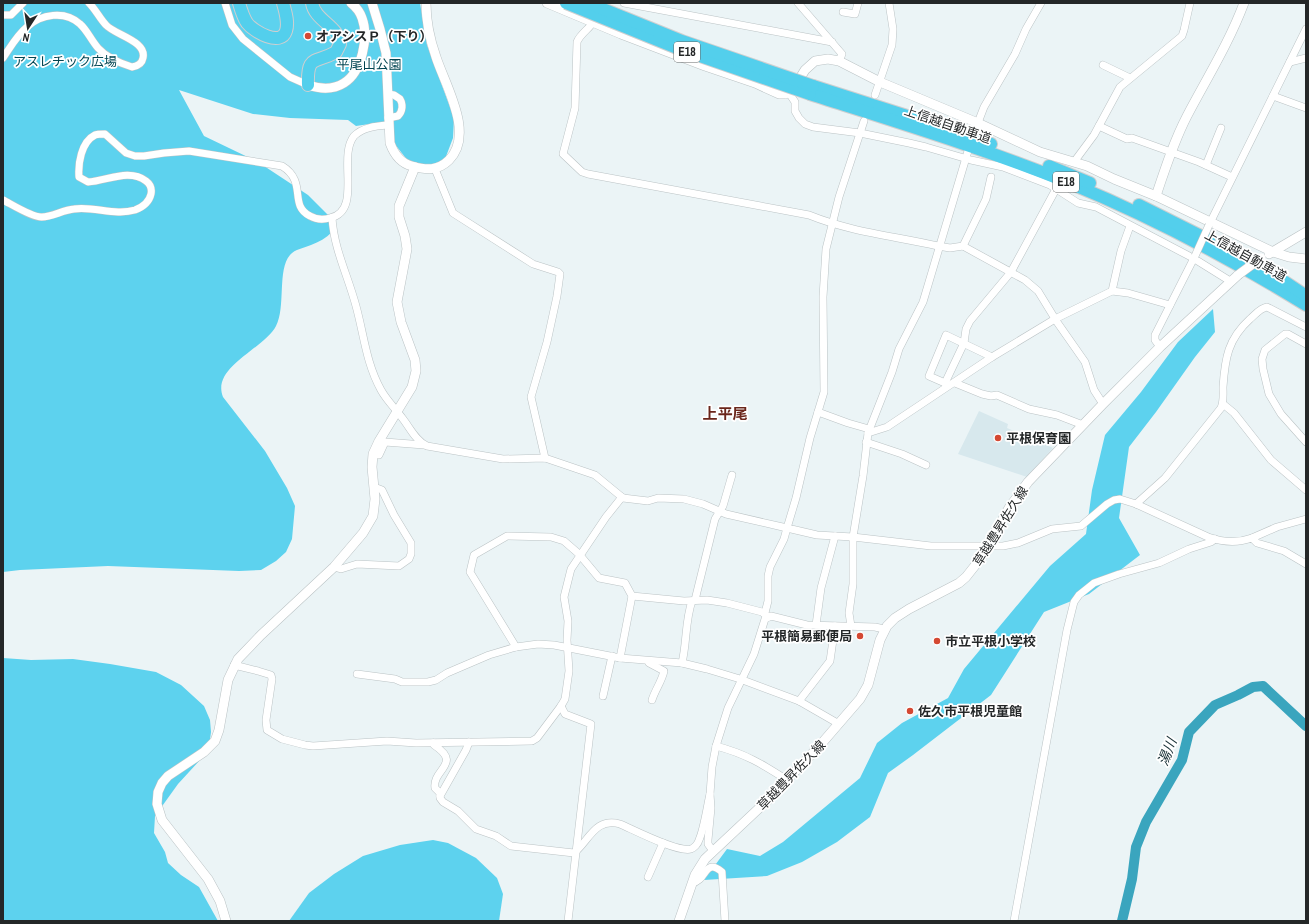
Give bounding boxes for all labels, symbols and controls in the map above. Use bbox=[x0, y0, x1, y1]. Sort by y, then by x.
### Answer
north arrow bbox=[8, 8, 48, 48]
place label: オアシスＰ（下り） bbox=[316, 28, 432, 45]
text: N bbox=[21, 30, 31, 45]
marker: オアシスＰ（下り） bbox=[303, 31, 313, 41]
road number: E18 bbox=[674, 42, 700, 62]
park label: アスレチック広場 bbox=[13, 53, 117, 70]
park label: 平尾山公園 bbox=[336, 56, 402, 73]
street label: 上信越自動車道 bbox=[902, 102, 994, 147]
road number: E18 bbox=[1053, 172, 1079, 192]
street label: 上信越自動車道 bbox=[1202, 226, 1290, 285]
district label: 上平尾 bbox=[702, 403, 748, 424]
place label: 平根保育園 bbox=[1006, 430, 1071, 447]
marker: 平根保育園 bbox=[993, 433, 1003, 443]
street label: 草越豊昇佐久線 bbox=[969, 483, 1032, 569]
place label: 平根簡易郵便局 bbox=[761, 628, 852, 645]
marker: 平根簡易郵便局 bbox=[855, 631, 865, 641]
place label: 市立平根小学校 bbox=[945, 633, 1036, 650]
marker: 市立平根小学校 bbox=[932, 636, 942, 646]
place label: 佐久市平根児童館 bbox=[918, 703, 1022, 720]
marker: 佐久市平根児童館 bbox=[905, 706, 915, 716]
water label: 湯川 bbox=[1154, 734, 1181, 768]
street label: 草越豊昇佐久線 bbox=[754, 737, 829, 814]

